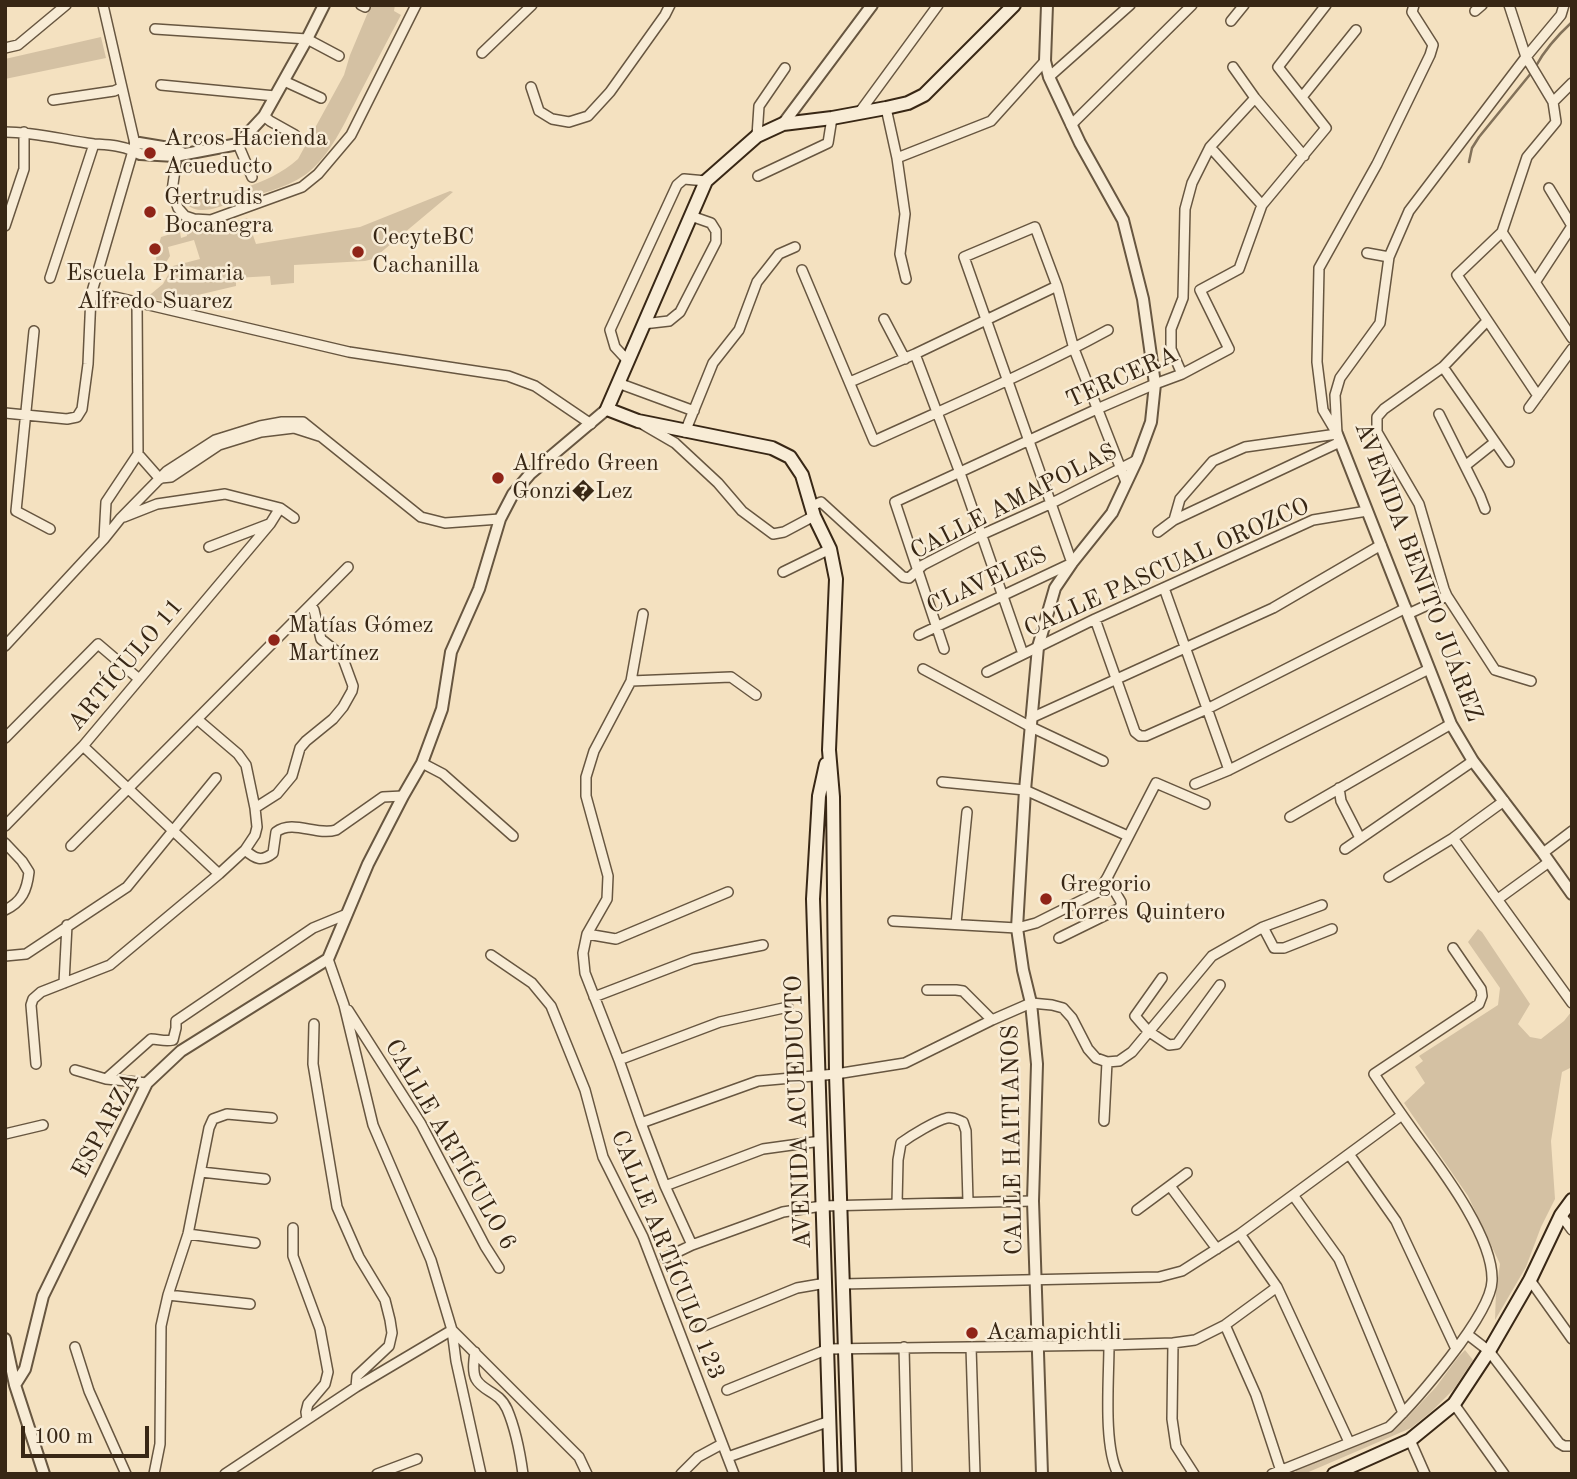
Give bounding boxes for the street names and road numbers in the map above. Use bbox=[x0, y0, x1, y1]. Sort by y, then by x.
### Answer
street label: TERCERA bbox=[1062, 341, 1182, 415]
street label: AVENIDA BENITO JUÁREZ bbox=[1347, 418, 1489, 726]
street label: CALLE AMAPOLAS bbox=[906, 437, 1122, 567]
street label: CALLE PASCUAL OROZCO bbox=[1020, 492, 1314, 644]
street label: CLAVELES bbox=[922, 541, 1052, 621]
street label: ARTÍCULO 11 bbox=[62, 593, 190, 737]
street label: AVENIDA ACUEDUCTO bbox=[780, 975, 818, 1249]
street label: CALLE HAITIANOS bbox=[997, 1025, 1029, 1255]
street label: CALLE ARTÍCULO 6 bbox=[378, 1034, 522, 1256]
street label: ESPARZA bbox=[66, 1067, 146, 1183]
street label: CALLE ARTÍCULO 123 bbox=[604, 1126, 730, 1384]

